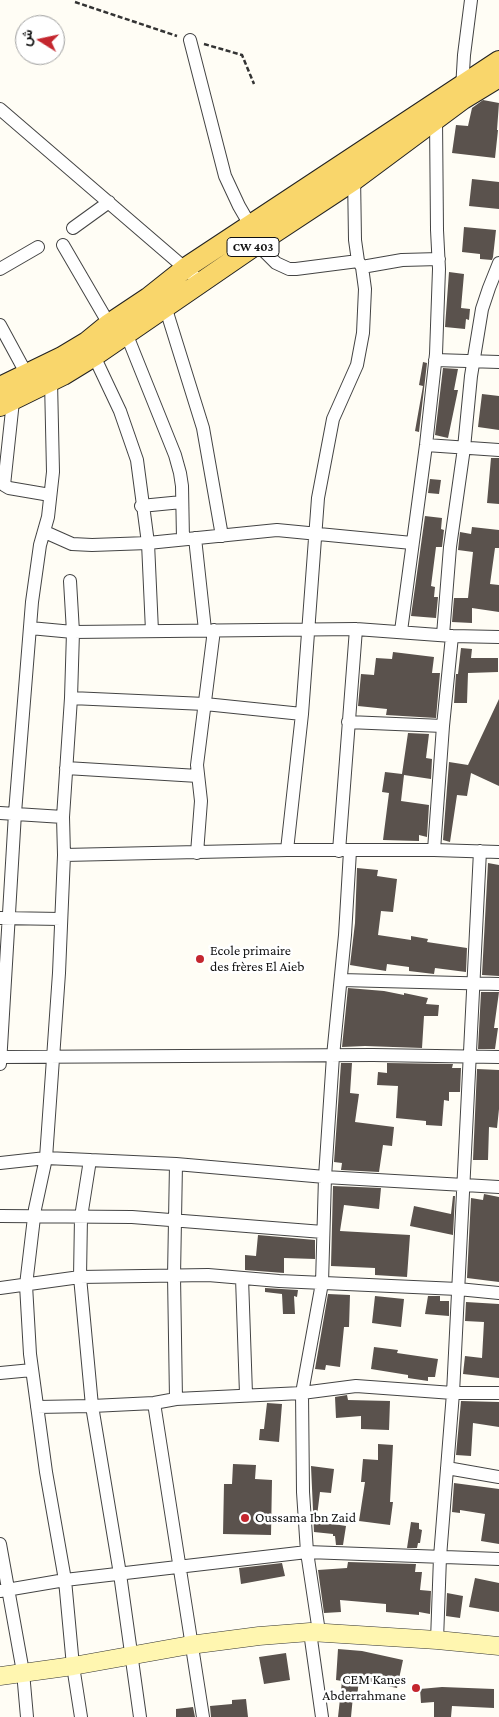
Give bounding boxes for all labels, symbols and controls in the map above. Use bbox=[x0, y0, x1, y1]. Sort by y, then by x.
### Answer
north arrow bbox=[15, 15, 65, 65]
text: ش bbox=[17, 28, 36, 47]
road number: CW 403 bbox=[227, 238, 279, 256]
place label: Ecole primaire des frères El Aieb bbox=[210, 943, 304, 976]
marker: Ecole primaire des frères El Aieb bbox=[194, 953, 206, 965]
place label: Oussama Ibn Zaid bbox=[255, 1510, 356, 1526]
marker: Oussama Ibn Zaid bbox=[239, 1512, 251, 1524]
place label: CEM Kanes Abderrahmane bbox=[322, 1672, 406, 1704]
marker: CEM Kanes Abderrahmane bbox=[410, 1682, 422, 1694]

